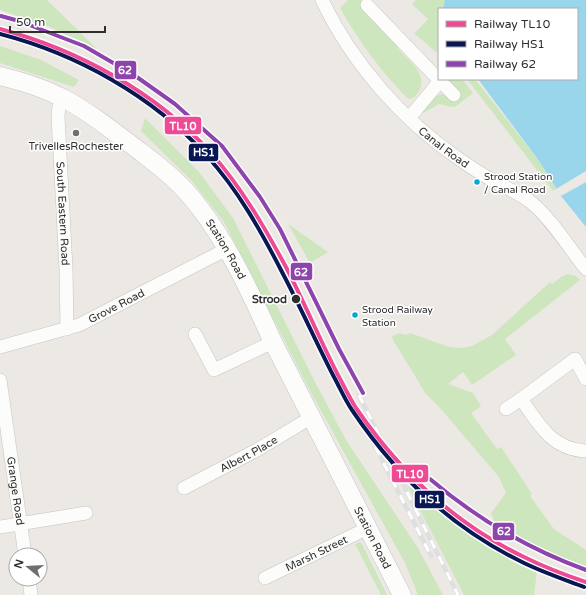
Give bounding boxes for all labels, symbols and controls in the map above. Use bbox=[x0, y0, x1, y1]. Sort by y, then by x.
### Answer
scale bar bbox=[10, 8, 105, 34]
legend bbox=[438, 8, 578, 80]
text: 50 m bbox=[16, 15, 45, 29]
text: Railway TL10 bbox=[474, 17, 551, 31]
text: Railway HS1 bbox=[474, 37, 545, 51]
text: Railway 62 bbox=[474, 57, 536, 71]
line badge: 62 bbox=[114, 60, 137, 80]
text: 62 bbox=[118, 64, 132, 77]
line badge: TL10 bbox=[164, 116, 202, 135]
text: TL10 bbox=[169, 120, 197, 133]
street label: Canal Road bbox=[416, 124, 471, 171]
marker: TrivellesRochester bbox=[71, 128, 81, 138]
place label: TrivellesRochester bbox=[29, 140, 124, 153]
line badge: HS1 bbox=[188, 143, 219, 162]
text: HS1 bbox=[193, 146, 215, 159]
street label: South Eastern Road bbox=[53, 161, 72, 266]
place label: Strood Station / Canal Road bbox=[484, 171, 552, 196]
marker: Strood Station / Canal Road bbox=[472, 177, 482, 187]
street label: Station Road bbox=[203, 217, 248, 282]
line badge: 62 bbox=[290, 262, 313, 281]
text: 62 bbox=[294, 266, 308, 279]
street label: Grove Road bbox=[86, 286, 147, 326]
place label: Strood bbox=[252, 293, 287, 306]
marker: Strood bbox=[290, 293, 302, 305]
place label: Strood Railway Station bbox=[362, 304, 434, 329]
marker: Strood Railway Station bbox=[350, 310, 360, 320]
street label: Albert Place bbox=[218, 433, 280, 475]
street label: Grange Road bbox=[4, 456, 27, 526]
line badge: TL10 bbox=[391, 464, 429, 483]
text: TL10 bbox=[396, 468, 424, 481]
line badge: HS1 bbox=[414, 490, 445, 509]
text: HS1 bbox=[419, 493, 441, 506]
street label: Station Road bbox=[351, 505, 394, 571]
line badge: 62 bbox=[492, 522, 515, 541]
text: 62 bbox=[497, 525, 511, 538]
street label: Marsh Street bbox=[283, 533, 350, 574]
north arrow bbox=[8, 547, 48, 587]
text: N bbox=[11, 558, 27, 570]

